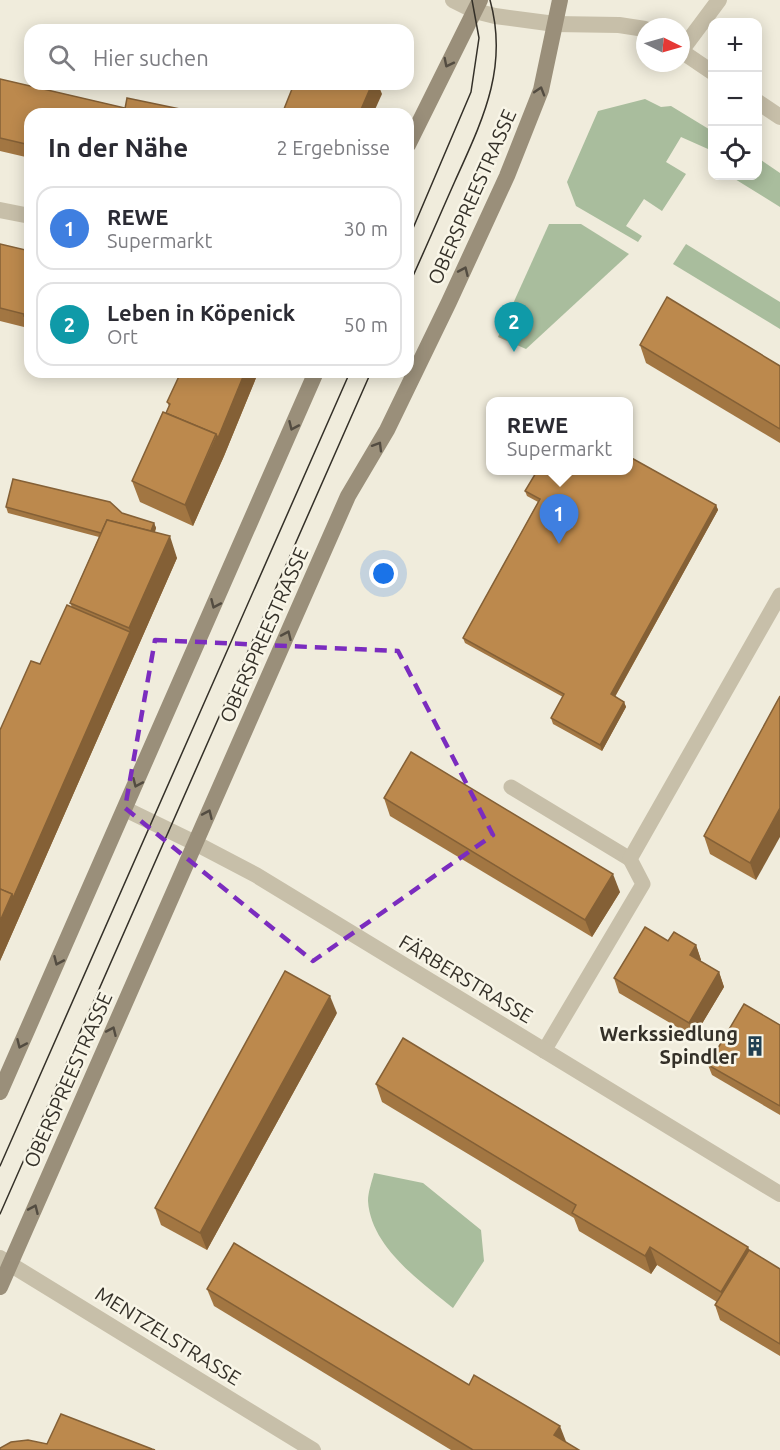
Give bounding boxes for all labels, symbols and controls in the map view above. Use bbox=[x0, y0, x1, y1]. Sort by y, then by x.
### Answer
north arrow bbox=[636, 18, 690, 72]
map controls bbox=[708, 18, 762, 180]
button: + bbox=[708, 18, 762, 72]
search box bbox=[24, 24, 414, 90]
icon: search bbox=[45, 41, 78, 74]
text: Hier suchen bbox=[93, 45, 209, 70]
one-way arrow bbox=[444, 57, 455, 68]
button: − bbox=[708, 72, 762, 126]
one-way arrow bbox=[533, 86, 545, 97]
street label: OBERSPREESTRASSE bbox=[423, 106, 521, 288]
button: locate bbox=[708, 126, 762, 180]
text: In der Nähe bbox=[48, 133, 188, 162]
text: 2 Ergebnisse bbox=[276, 136, 390, 159]
text: REWE bbox=[107, 204, 168, 229]
text: 1 bbox=[64, 217, 75, 240]
text: 30 m bbox=[344, 217, 388, 240]
text: Supermarkt bbox=[107, 229, 212, 252]
one-way arrow bbox=[456, 266, 468, 277]
text: Leben in Köpenick bbox=[107, 300, 295, 325]
pin: 2 bbox=[494, 302, 534, 352]
text: 2 bbox=[64, 313, 75, 336]
text: 50 m bbox=[344, 313, 388, 336]
text: Ort bbox=[107, 325, 138, 348]
popup bbox=[486, 397, 633, 475]
text: REWE bbox=[507, 412, 568, 437]
one-way arrow bbox=[289, 419, 301, 430]
text: Supermarkt bbox=[507, 437, 612, 460]
one-way arrow bbox=[370, 442, 382, 452]
pin: 1 bbox=[540, 494, 578, 544]
street label: OBERSPREESTRASSE bbox=[215, 544, 313, 726]
your location bbox=[369, 559, 398, 588]
one-way arrow bbox=[210, 598, 222, 609]
one-way arrow bbox=[279, 631, 291, 642]
one-way arrow bbox=[132, 776, 144, 787]
one-way arrow bbox=[201, 809, 213, 820]
street label: FÄRBERSTRASSE bbox=[395, 930, 537, 1028]
one-way arrow bbox=[53, 955, 65, 966]
street label: OBERSPREESTRASSE bbox=[19, 989, 117, 1171]
place label: Werkssiedlung Spindler bbox=[600, 1022, 739, 1068]
one-way arrow bbox=[105, 1026, 117, 1037]
building icon: Werkssiedlung Spindler bbox=[743, 1034, 767, 1058]
one-way arrow bbox=[17, 1038, 29, 1049]
one-way arrow bbox=[27, 1205, 39, 1216]
street label: MENTZELSTRASSE bbox=[91, 1282, 245, 1390]

